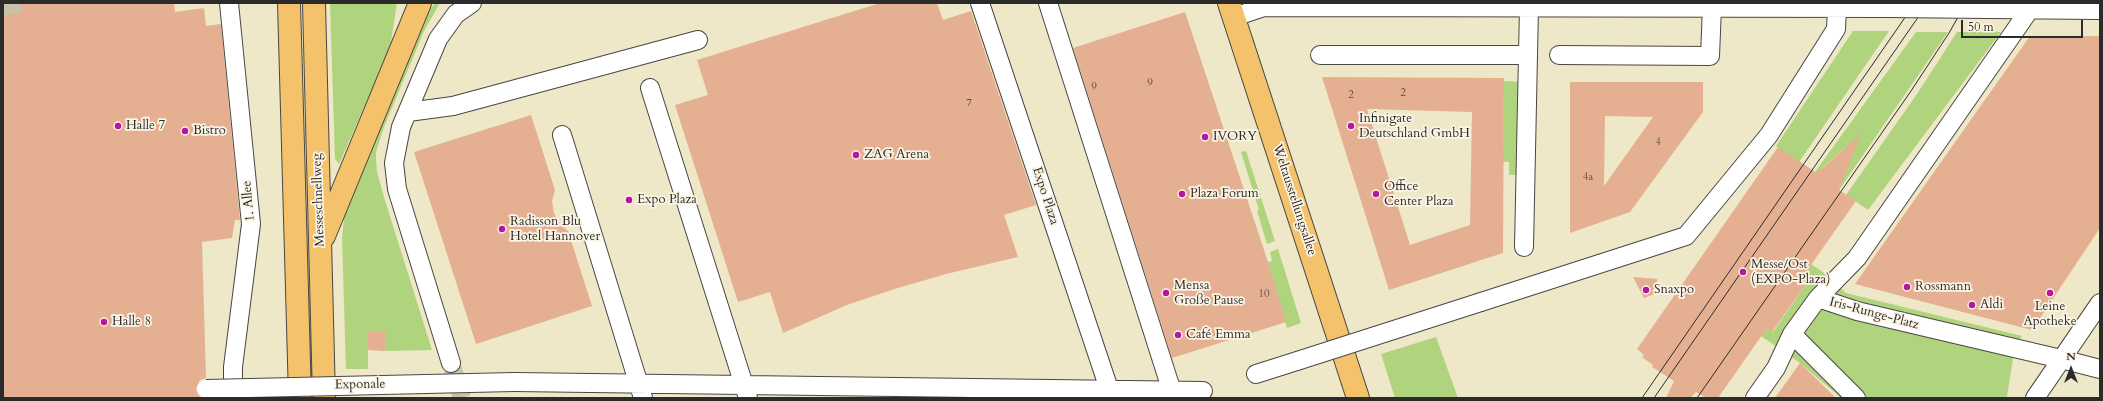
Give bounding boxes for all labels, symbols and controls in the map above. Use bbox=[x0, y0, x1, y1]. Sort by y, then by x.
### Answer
scale bar bbox=[1963, 12, 2085, 38]
text: 50 m bbox=[1968, 19, 1994, 35]
house number: 9 bbox=[1147, 76, 1153, 90]
house number: 9 bbox=[1091, 80, 1097, 94]
house number: 2 bbox=[1400, 86, 1406, 100]
house number: 2 bbox=[1348, 88, 1354, 102]
house number: 7 bbox=[966, 96, 972, 110]
place label: Infinigate Deutschland GmbH bbox=[1359, 111, 1470, 142]
place label: Halle 7 bbox=[126, 118, 165, 134]
marker: Halle 7 bbox=[113, 121, 123, 131]
marker: Infinigate Deutschland GmbH bbox=[1346, 121, 1356, 131]
place label: Bistro bbox=[193, 123, 226, 139]
marker: Bistro bbox=[180, 126, 190, 136]
place label: IVORY bbox=[1213, 129, 1257, 145]
marker: IVORY bbox=[1200, 132, 1210, 142]
house number: 4 bbox=[1655, 135, 1661, 149]
street label: Weltausstellungsallee bbox=[1269, 142, 1319, 258]
place label: ZAG Arena bbox=[864, 147, 929, 163]
marker: ZAG Arena bbox=[851, 150, 861, 160]
street label: Messeschnellweg bbox=[310, 153, 328, 247]
street label: Expo Plaza bbox=[1028, 165, 1062, 227]
house number: 4a bbox=[1583, 170, 1593, 184]
place label: Office Center Plaza bbox=[1384, 179, 1454, 210]
street label: 1. Allee bbox=[239, 180, 259, 222]
place label: Plaza Forum bbox=[1190, 186, 1259, 202]
marker: Plaza Forum bbox=[1177, 189, 1187, 199]
marker: Office Center Plaza bbox=[1371, 189, 1381, 199]
place label: Expo Plaza bbox=[637, 192, 697, 208]
marker: Expo Plaza bbox=[624, 195, 634, 205]
place label: Radisson Blu Hotel Hannover bbox=[510, 214, 600, 245]
marker: Radisson Blu Hotel Hannover bbox=[497, 224, 507, 234]
place label: Messe/Ost (EXPO-Plaza) bbox=[1751, 257, 1830, 288]
marker: Messe/Ost (EXPO-Plaza) bbox=[1738, 267, 1748, 277]
place label: Mensa Große Pause bbox=[1174, 278, 1244, 309]
place label: Rossmann bbox=[1915, 279, 1971, 295]
place label: Snaxpo bbox=[1654, 282, 1694, 298]
marker: Rossmann bbox=[1902, 282, 1912, 292]
marker: Snaxpo bbox=[1641, 285, 1651, 295]
house number: 10 bbox=[1258, 287, 1270, 301]
marker: Mensa Große Pause bbox=[1161, 288, 1171, 298]
marker: Leine Apotheke bbox=[2045, 288, 2055, 298]
street label: Iris-Runge-Platz bbox=[1828, 295, 1920, 333]
place label: Aldi bbox=[1980, 297, 2003, 313]
place label: Leine Apotheke bbox=[2023, 299, 2077, 330]
marker: Aldi bbox=[1967, 300, 1977, 310]
place label: Halle 8 bbox=[112, 314, 151, 330]
marker: Halle 8 bbox=[99, 317, 109, 327]
place label: Café Emma bbox=[1186, 327, 1251, 343]
marker: Café Emma bbox=[1173, 330, 1183, 340]
north arrow bbox=[2051, 349, 2091, 389]
text: N bbox=[2066, 349, 2076, 364]
street label: Exponale bbox=[335, 377, 385, 393]

